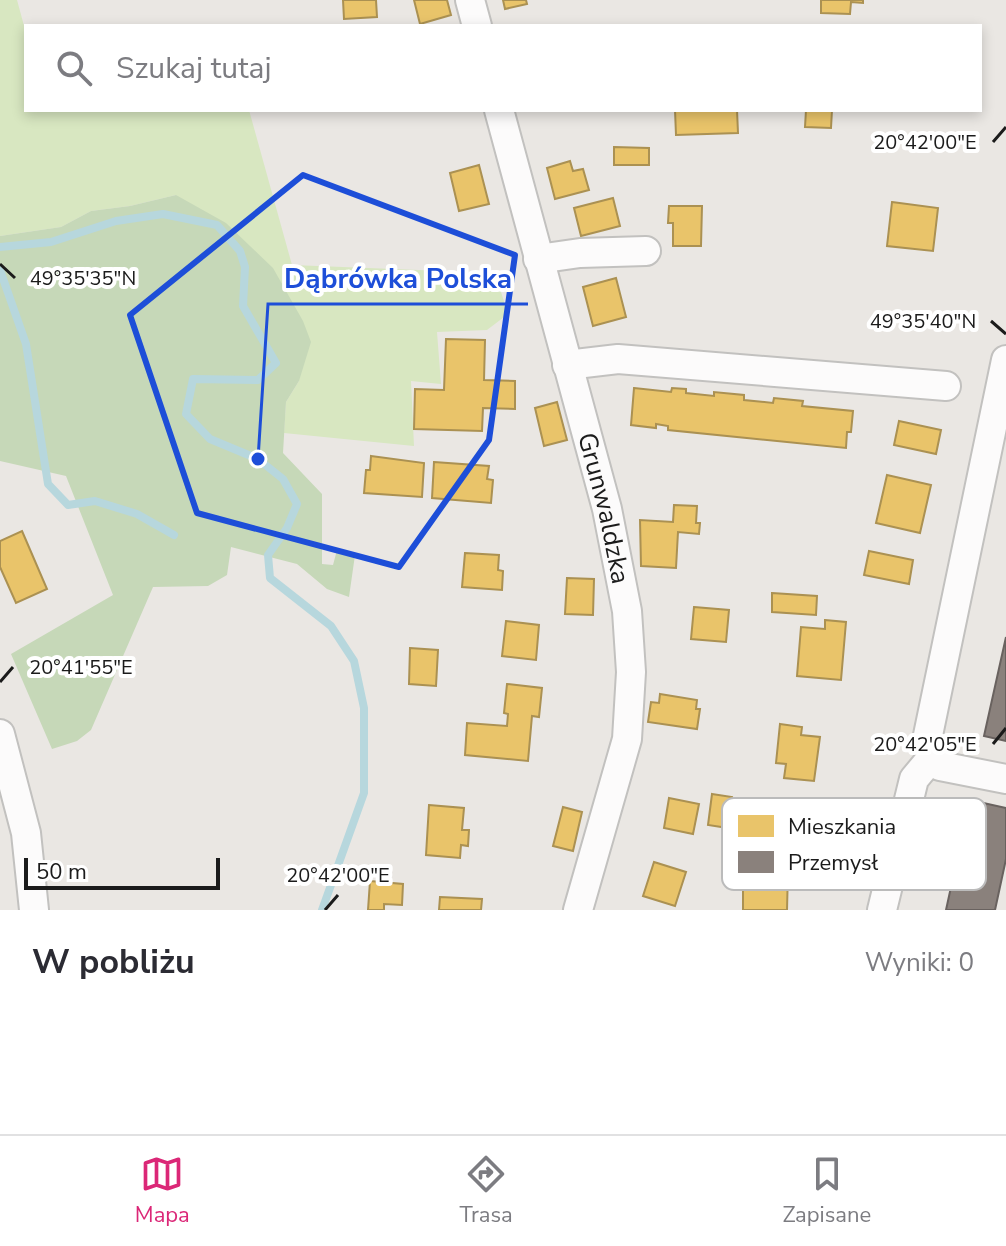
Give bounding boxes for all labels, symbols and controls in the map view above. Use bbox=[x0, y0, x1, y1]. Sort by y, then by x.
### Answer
search box bbox=[24, 24, 982, 112]
icon: search bbox=[52, 46, 96, 90]
text: Szukaj tutaj bbox=[116, 48, 272, 89]
text: 20°42'00"E bbox=[873, 129, 977, 156]
callout: Dąbrówka Polska bbox=[268, 252, 528, 304]
text: Dąbrówka Polska bbox=[284, 260, 512, 298]
text: 49°35'35"N bbox=[30, 265, 136, 292]
text: 49°35'40"N bbox=[870, 308, 976, 335]
street label: Grunwaldzka bbox=[570, 429, 639, 587]
text: 20°41'55"E bbox=[29, 654, 133, 681]
text: 20°42'05"E bbox=[873, 731, 977, 758]
legend bbox=[722, 798, 986, 890]
text: Mieszkania bbox=[788, 812, 896, 842]
text: Przemysł bbox=[788, 848, 879, 878]
scale bar bbox=[24, 854, 220, 890]
text: 50 m bbox=[36, 857, 87, 887]
text: 20°42'00"E bbox=[286, 862, 390, 889]
text: W pobliżu bbox=[32, 939, 195, 985]
text: Wyniki: 0 bbox=[865, 945, 974, 980]
tab: Mapa bbox=[135, 1152, 190, 1230]
tab: Trasa bbox=[459, 1152, 513, 1230]
tab: Zapisane bbox=[782, 1152, 871, 1230]

